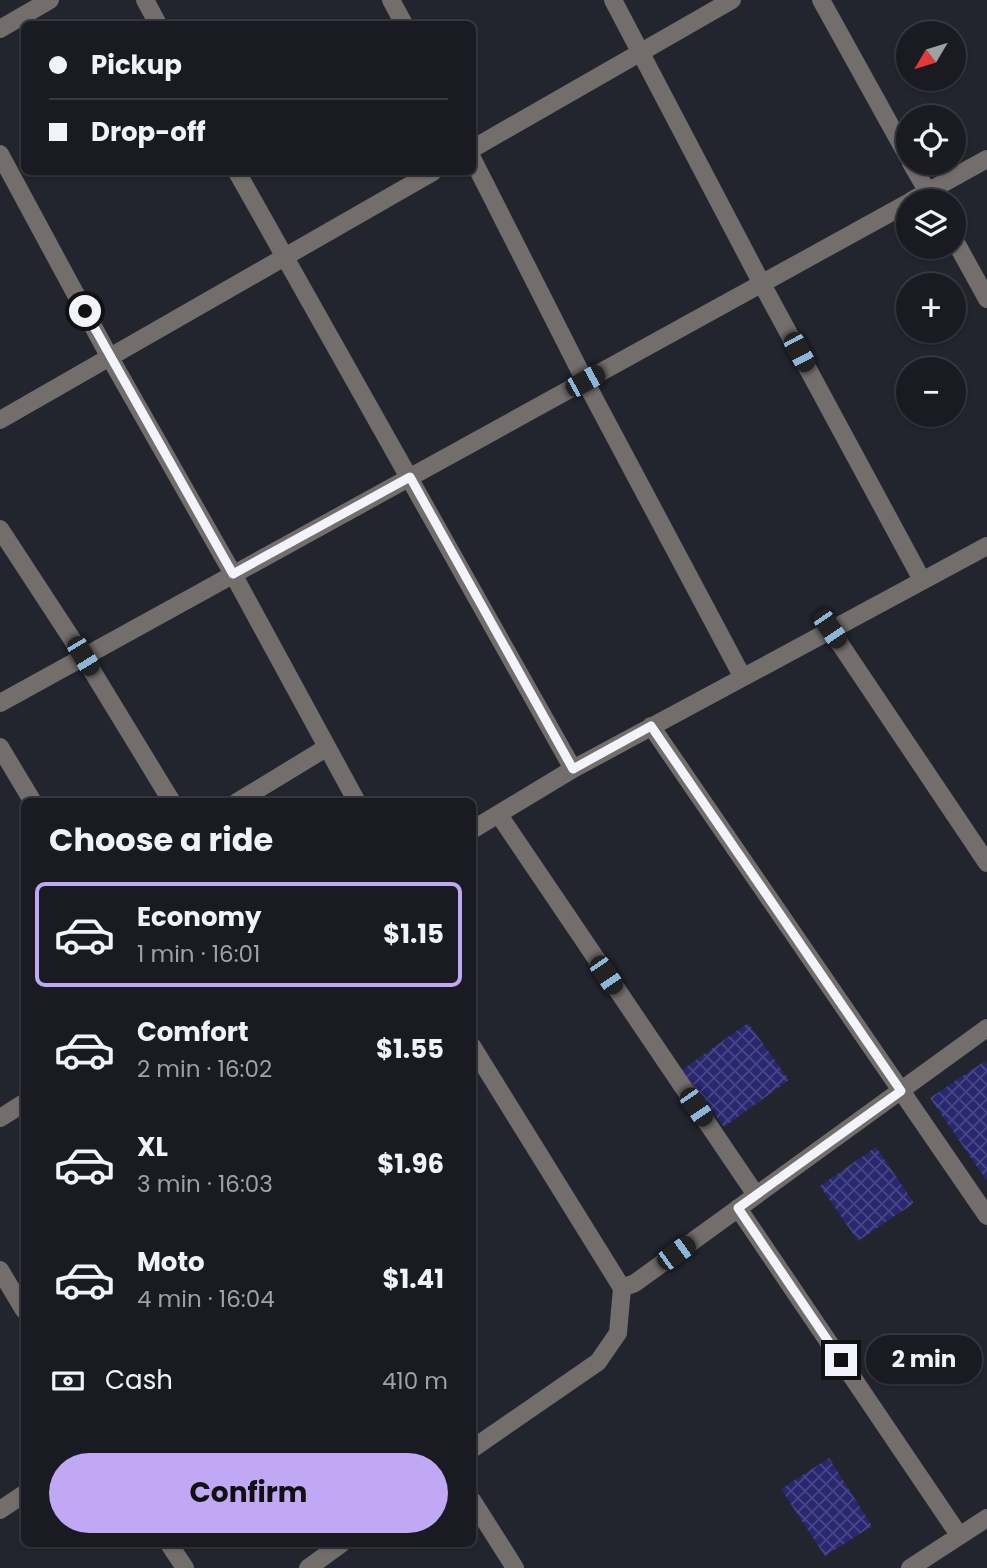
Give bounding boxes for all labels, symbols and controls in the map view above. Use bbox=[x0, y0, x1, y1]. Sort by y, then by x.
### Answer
north arrow bbox=[896, 21, 966, 91]
map controls bbox=[896, 21, 966, 427]
text: Pickup bbox=[91, 47, 182, 83]
button: locate bbox=[896, 105, 966, 175]
text: Drop-off bbox=[91, 114, 206, 150]
button: layers bbox=[896, 189, 966, 259]
button: + bbox=[896, 273, 966, 343]
route start bbox=[69, 295, 101, 327]
car bbox=[780, 329, 819, 375]
button: − bbox=[896, 357, 966, 427]
car bbox=[562, 362, 609, 400]
car bbox=[810, 606, 851, 652]
car bbox=[64, 633, 103, 679]
text: Choose a ride bbox=[49, 817, 273, 862]
text: Economy bbox=[137, 899, 261, 935]
icon: car bbox=[53, 903, 116, 966]
text: $1.15 bbox=[383, 916, 444, 952]
text: 1 min · 16:01 bbox=[137, 938, 260, 970]
car bbox=[586, 952, 627, 998]
text: Comfort bbox=[137, 1014, 249, 1050]
icon: car bbox=[53, 1018, 116, 1081]
text: $1.55 bbox=[376, 1031, 444, 1067]
text: 2 min · 16:02 bbox=[137, 1053, 272, 1085]
car bbox=[676, 1084, 717, 1130]
text: XL bbox=[137, 1129, 168, 1165]
icon: car bbox=[53, 1133, 116, 1196]
text: $1.96 bbox=[377, 1146, 444, 1182]
text: 3 min · 16:03 bbox=[137, 1168, 273, 1200]
car bbox=[653, 1232, 700, 1274]
text: Moto bbox=[137, 1244, 205, 1280]
icon: car bbox=[53, 1248, 116, 1311]
text: $1.41 bbox=[382, 1261, 444, 1297]
text: 4 min · 16:04 bbox=[137, 1283, 275, 1315]
callout: 2 min bbox=[866, 1336, 981, 1384]
text: 2 min bbox=[892, 1343, 956, 1375]
route end bbox=[825, 1344, 857, 1376]
icon: cash bbox=[49, 1362, 87, 1400]
text: Cash bbox=[105, 1362, 173, 1398]
text: 410 m bbox=[382, 1365, 448, 1397]
button: Confirm bbox=[49, 1453, 448, 1533]

